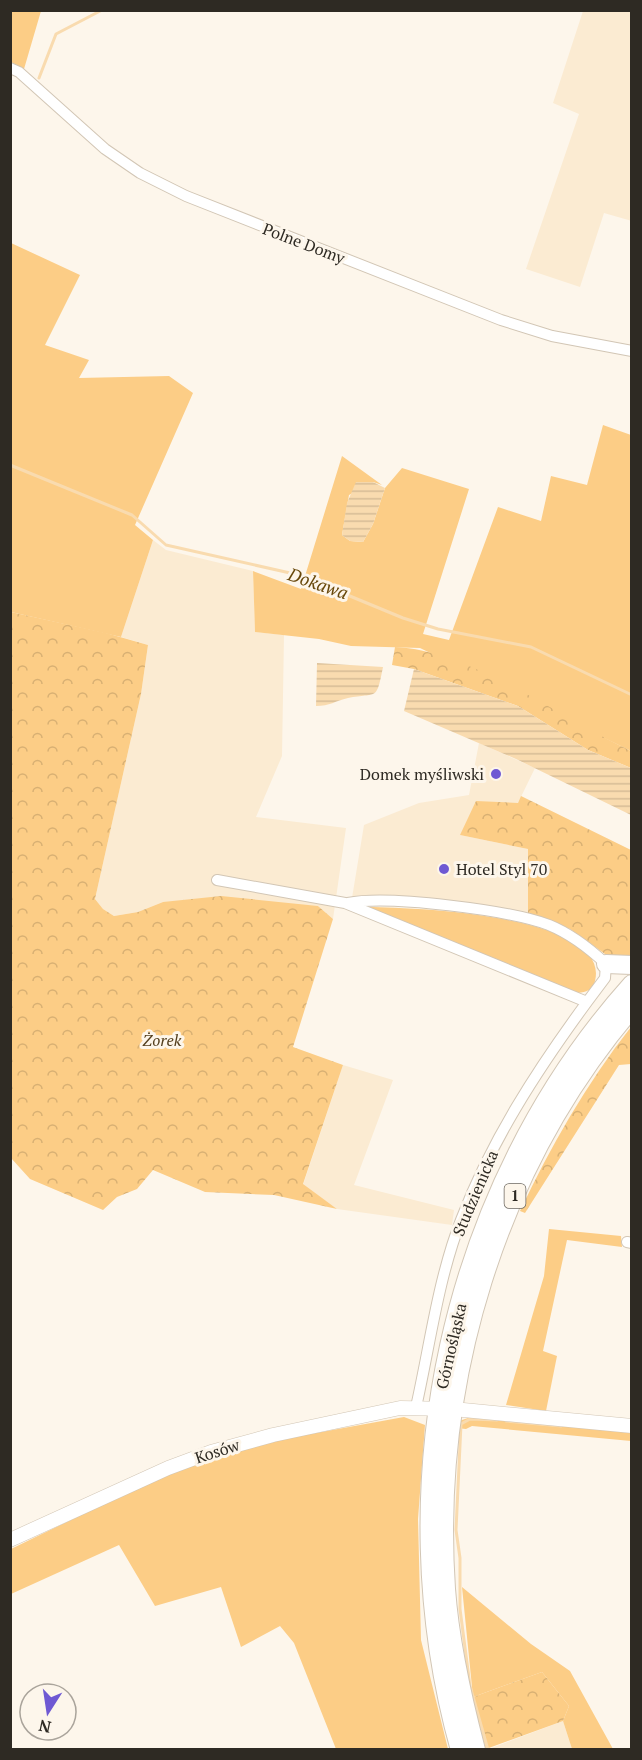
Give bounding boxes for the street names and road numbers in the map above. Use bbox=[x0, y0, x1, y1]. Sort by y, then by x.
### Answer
street label: Polne Domy bbox=[260, 217, 349, 269]
street label: Studzienicka bbox=[447, 1147, 503, 1239]
road number: 1 bbox=[504, 1184, 526, 1208]
street label: Górnośląska bbox=[430, 1301, 472, 1391]
street label: Kosów bbox=[192, 1433, 242, 1469]

